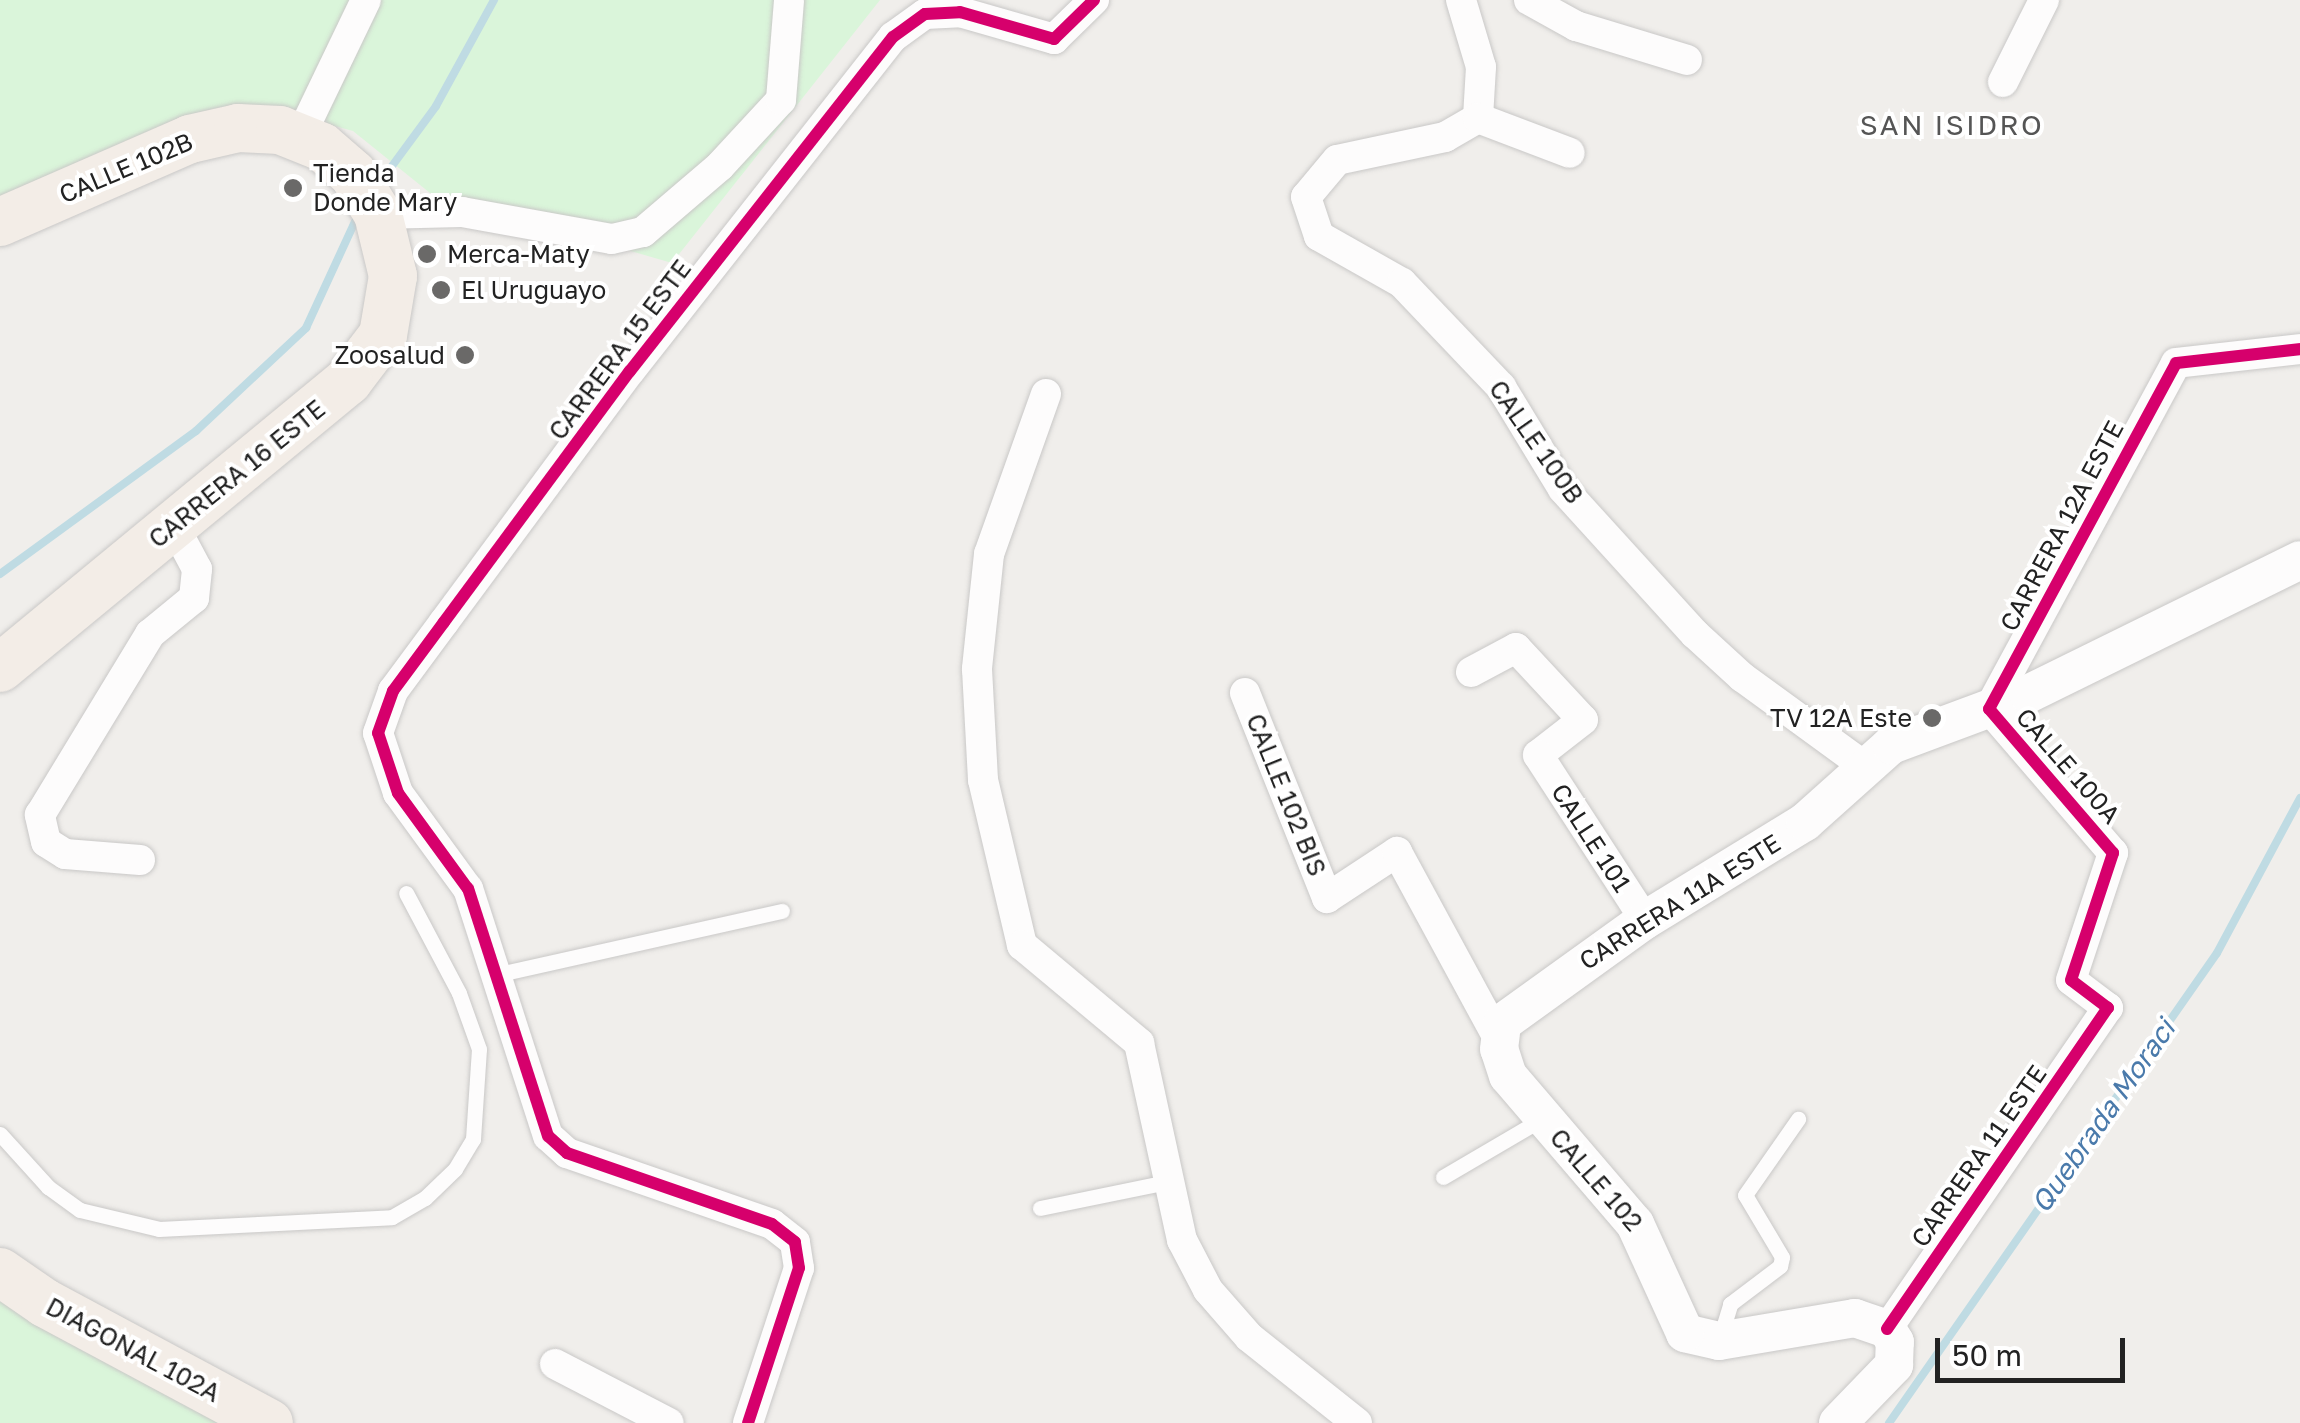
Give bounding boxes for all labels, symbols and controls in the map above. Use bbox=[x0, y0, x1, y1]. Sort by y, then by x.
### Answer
district label: SAN ISIDRO bbox=[1860, 108, 2044, 142]
street label: CALLE 102B bbox=[55, 126, 197, 210]
place label: Tienda Donde Mary bbox=[313, 159, 457, 218]
marker: Tienda Donde Mary bbox=[282, 177, 304, 199]
place label: Merca-Maty bbox=[447, 239, 590, 269]
marker: Merca-Maty bbox=[416, 243, 438, 265]
street label: CARRERA 15 ESTE bbox=[543, 254, 697, 446]
place label: El Uruguayo bbox=[461, 275, 606, 305]
marker: El Uruguayo bbox=[430, 279, 452, 301]
place label: Zoosalud bbox=[335, 340, 445, 370]
marker: Zoosalud bbox=[454, 344, 476, 366]
street label: CALLE 100B bbox=[1483, 375, 1589, 509]
street label: CARRERA 16 ESTE bbox=[143, 394, 331, 554]
street label: CARRERA 12A ESTE bbox=[1994, 416, 2130, 636]
street label: CALLE 100A bbox=[2010, 702, 2126, 830]
place label: TV 12A Este bbox=[1770, 703, 1912, 733]
marker: TV 12A Este bbox=[1921, 707, 1943, 729]
street label: CALLE 102 BIS bbox=[1240, 710, 1332, 880]
street label: CALLE 101 bbox=[1545, 778, 1637, 898]
street label: CARRERA 11A ESTE bbox=[1574, 828, 1786, 976]
water label: Quebrada Moraci bbox=[2024, 1013, 2182, 1219]
street label: CARRERA 11 ESTE bbox=[1905, 1059, 2053, 1253]
street label: CALLE 102 bbox=[1544, 1123, 1648, 1237]
street label: DIAGONAL 102A bbox=[41, 1291, 225, 1409]
scale bar bbox=[1940, 1318, 2130, 1380]
text: 50 m bbox=[1952, 1337, 2022, 1373]

